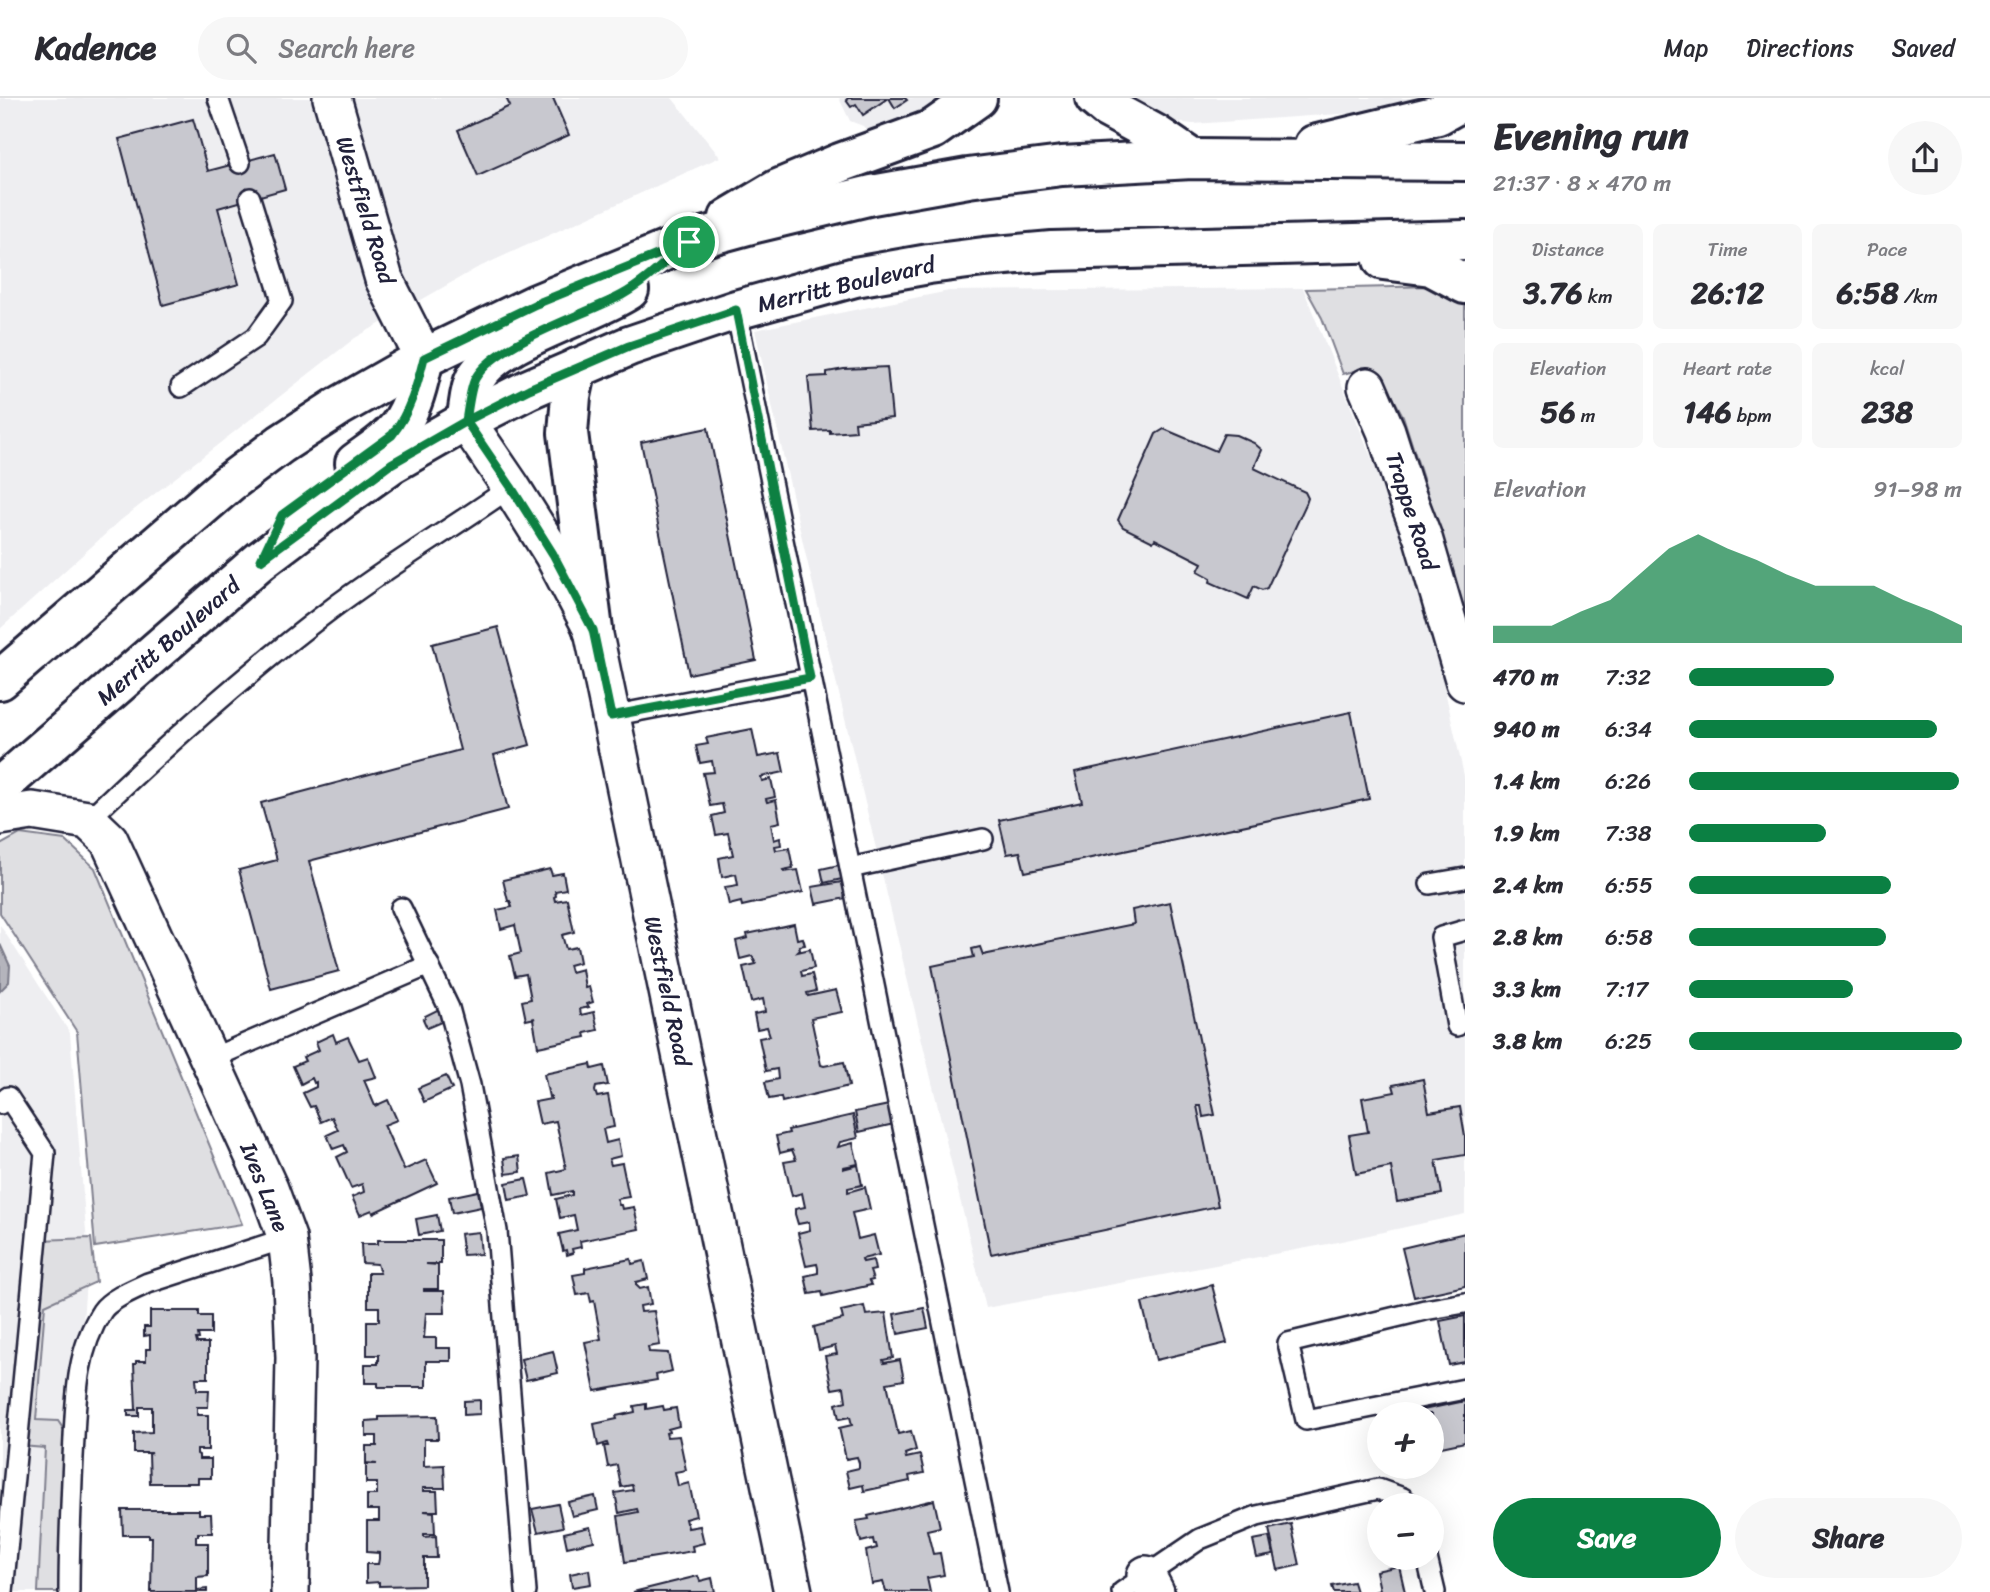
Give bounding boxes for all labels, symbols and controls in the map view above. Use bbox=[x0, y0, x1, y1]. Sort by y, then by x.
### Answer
search box bbox=[198, 17, 688, 80]
text: Kadence bbox=[35, 19, 156, 77]
text: Search here bbox=[278, 25, 415, 71]
text: Map bbox=[1664, 27, 1708, 69]
text: Directions bbox=[1746, 27, 1854, 69]
text: Saved bbox=[1892, 27, 1955, 69]
icon: search bbox=[222, 29, 260, 67]
text: Evening run bbox=[1493, 103, 1689, 170]
button: share bbox=[1888, 121, 1962, 195]
street label: Westfield Road bbox=[324, 131, 408, 291]
text: 21:37 · 8 × 470 m bbox=[1493, 163, 1671, 204]
pin bbox=[659, 212, 719, 272]
icon: arrive bbox=[670, 223, 708, 261]
text: Distance bbox=[1532, 233, 1604, 266]
text: Time bbox=[1707, 233, 1748, 266]
text: Pace bbox=[1867, 233, 1907, 266]
street label: Merritt Boulevard bbox=[753, 244, 941, 325]
text: 3.76 bbox=[1523, 266, 1583, 320]
text: 26:12 bbox=[1691, 266, 1764, 320]
text: 6:58 bbox=[1836, 266, 1899, 320]
text: km bbox=[1583, 280, 1612, 313]
text: /km bbox=[1899, 280, 1938, 313]
text: Elevation bbox=[1529, 352, 1606, 385]
text: Heart rate bbox=[1683, 352, 1772, 385]
text: kcal bbox=[1870, 352, 1904, 385]
text: 56 bbox=[1540, 385, 1576, 439]
text: 146 bbox=[1683, 385, 1732, 439]
text: 238 bbox=[1861, 385, 1913, 439]
text: m bbox=[1576, 399, 1595, 432]
text: bpm bbox=[1732, 399, 1772, 432]
street label: Trappe Road bbox=[1373, 446, 1451, 578]
text: Elevation bbox=[1493, 469, 1586, 510]
text: 91–98 m bbox=[1873, 469, 1962, 510]
street label: Merritt Boulevard bbox=[87, 565, 252, 716]
text: 470 m bbox=[1493, 657, 1559, 698]
text: 7:32 bbox=[1605, 657, 1651, 698]
text: 940 m bbox=[1493, 709, 1560, 750]
text: 6:34 bbox=[1605, 709, 1652, 750]
text: 1.4 km bbox=[1493, 761, 1560, 802]
text: 6:26 bbox=[1605, 761, 1651, 802]
text: 1.9 km bbox=[1493, 813, 1560, 854]
text: 7:38 bbox=[1605, 813, 1652, 854]
text: 2.4 km bbox=[1493, 865, 1563, 906]
text: 6:55 bbox=[1605, 865, 1653, 906]
street label: Westfield Road bbox=[632, 912, 704, 1072]
text: 2.8 km bbox=[1493, 917, 1563, 958]
text: 6:58 bbox=[1605, 917, 1653, 958]
text: 3.3 km bbox=[1493, 969, 1561, 1010]
text: 7:17 bbox=[1605, 969, 1648, 1010]
text: 3.8 km bbox=[1493, 1021, 1562, 1062]
text: 6:25 bbox=[1605, 1021, 1652, 1062]
street label: Ives Lane bbox=[228, 1135, 301, 1238]
map controls bbox=[1367, 1402, 1444, 1570]
button: + bbox=[1367, 1402, 1444, 1479]
button: − bbox=[1367, 1493, 1444, 1570]
button: Save bbox=[1493, 1498, 1721, 1578]
button: Share bbox=[1735, 1498, 1962, 1578]

